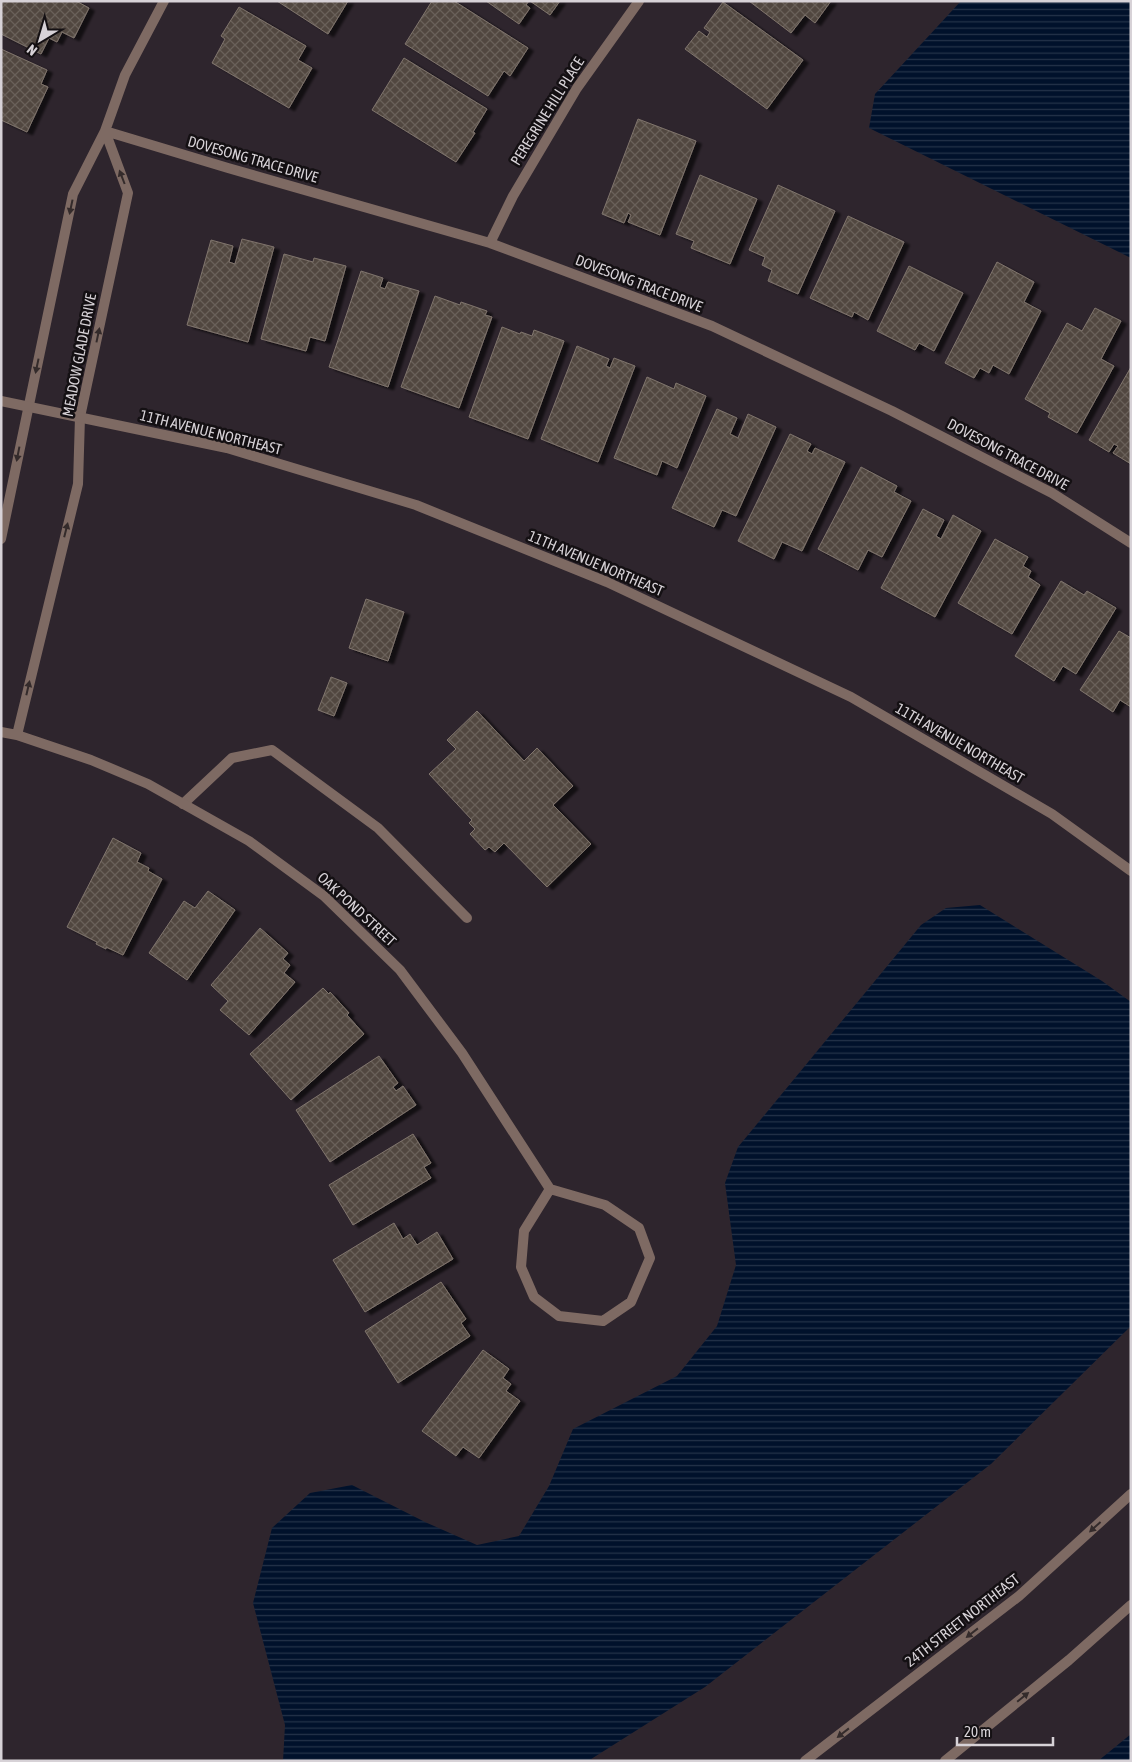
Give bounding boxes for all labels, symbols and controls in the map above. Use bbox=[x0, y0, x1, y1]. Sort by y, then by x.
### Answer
north arrow bbox=[15, 15, 65, 65]
text: N bbox=[24, 41, 40, 59]
street label: PEREGRINE HILL PLACE bbox=[507, 53, 587, 168]
street label: DOVESONG TRACE DRIVE bbox=[186, 132, 321, 186]
one-way arrow bbox=[118, 170, 126, 184]
one-way arrow bbox=[66, 199, 74, 215]
street label: DOVESONG TRACE DRIVE bbox=[573, 251, 706, 315]
street label: MEADOW GLADE DRIVE bbox=[59, 291, 99, 418]
one-way arrow bbox=[94, 328, 102, 343]
one-way arrow bbox=[33, 358, 41, 373]
street label: 11TH AVENUE NORTHEAST bbox=[138, 406, 284, 458]
street label: DOVESONG TRACE DRIVE bbox=[945, 415, 1072, 493]
one-way arrow bbox=[14, 447, 22, 463]
one-way arrow bbox=[62, 522, 70, 537]
street label: 11TH AVENUE NORTHEAST bbox=[526, 527, 667, 599]
one-way arrow bbox=[24, 680, 32, 695]
street label: 11TH AVENUE NORTHEAST bbox=[893, 699, 1028, 787]
street label: OAK POND STREET bbox=[314, 868, 400, 950]
one-way arrow bbox=[1089, 1521, 1101, 1533]
street label: 24TH STREET NORTHEAST bbox=[901, 1570, 1023, 1670]
one-way arrow bbox=[965, 1627, 978, 1638]
one-way arrow bbox=[1017, 1692, 1030, 1703]
scale bar bbox=[957, 1714, 1053, 1746]
text: 20 m bbox=[964, 1723, 991, 1740]
one-way arrow bbox=[837, 1727, 850, 1738]

